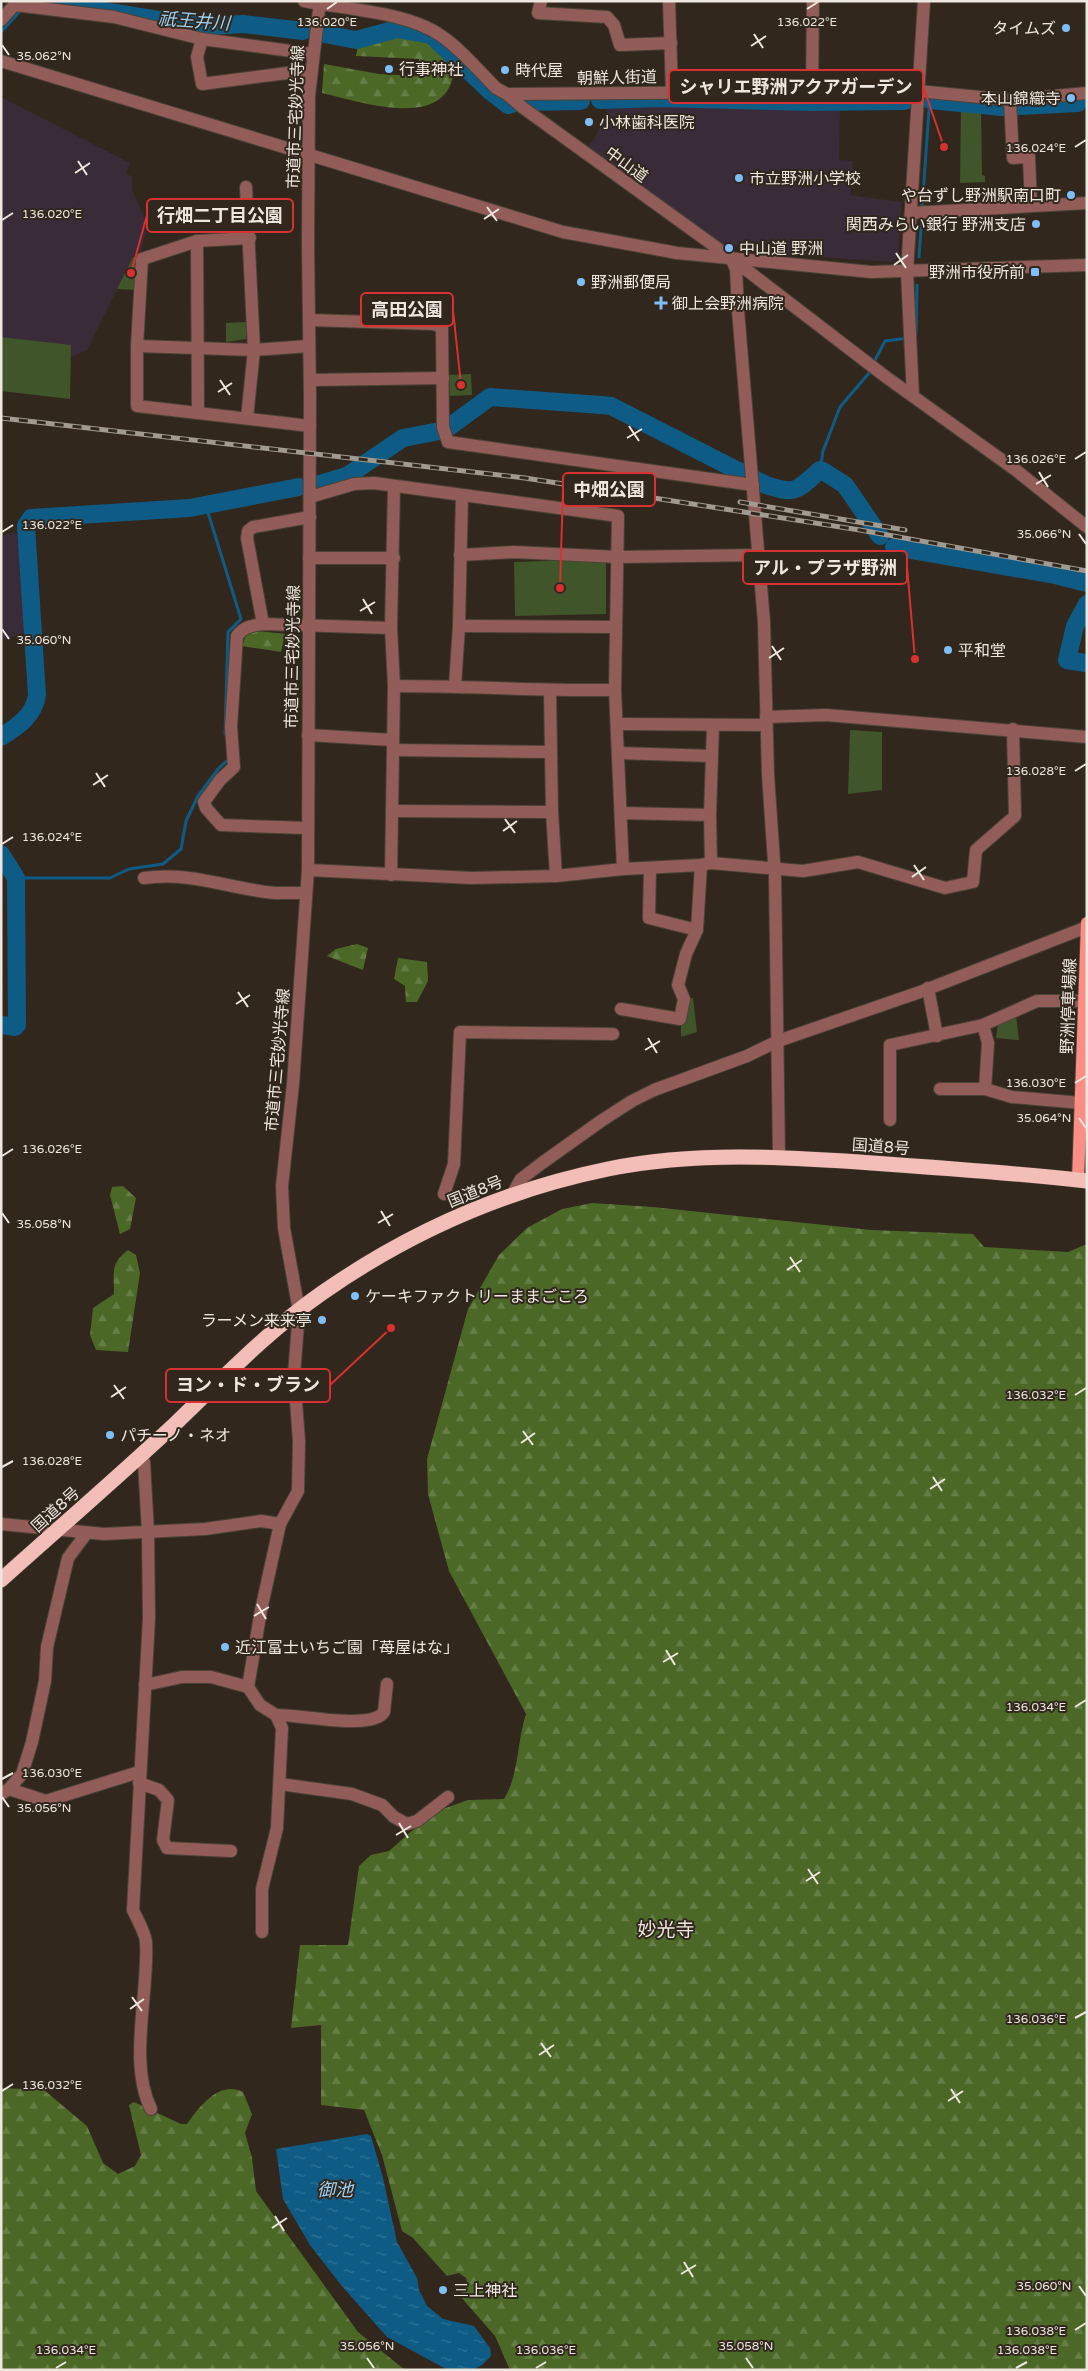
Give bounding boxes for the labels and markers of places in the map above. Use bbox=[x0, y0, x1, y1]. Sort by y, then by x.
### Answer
place label: タイムズ bbox=[992, 19, 1056, 39]
marker: タイムズ bbox=[1060, 22, 1072, 34]
place label: 行事神社 bbox=[399, 60, 463, 80]
place label: 時代屋 bbox=[515, 61, 563, 81]
marker: 行事神社 bbox=[383, 63, 395, 75]
marker: 時代屋 bbox=[499, 64, 511, 76]
callout: シャリエ野洲アクアガーデン bbox=[669, 70, 923, 103]
place label: 本山錦織寺 bbox=[981, 89, 1061, 109]
marker: 本山錦織寺 bbox=[1065, 92, 1077, 104]
place label: 小林歯科医院 bbox=[599, 113, 695, 133]
marker: 小林歯科医院 bbox=[583, 116, 595, 128]
place label: 市立野洲小学校 bbox=[749, 169, 861, 189]
marker: 市立野洲小学校 bbox=[733, 172, 745, 184]
place label: や台ずし野洲駅南口町 bbox=[901, 186, 1061, 206]
marker: や台ずし野洲駅南口町 bbox=[1065, 189, 1077, 201]
callout: 行畑二丁目公園 bbox=[147, 199, 293, 232]
place label: 関西みらい銀行 野洲支店 bbox=[846, 215, 1026, 235]
marker: 関西みらい銀行 野洲支店 bbox=[1030, 218, 1042, 230]
place label: 中山道 野洲 bbox=[739, 239, 823, 259]
marker: 中山道 野洲 bbox=[723, 242, 735, 254]
place label: 野洲市役所前 bbox=[929, 263, 1025, 283]
marker: 野洲市役所前 bbox=[1029, 266, 1041, 278]
place label: 野洲郵便局 bbox=[591, 273, 671, 293]
marker: 野洲郵便局 bbox=[575, 276, 587, 288]
callout: 高田公園 bbox=[361, 293, 453, 326]
place label: 御上会野洲病院 bbox=[672, 294, 784, 314]
marker: 御上会野洲病院 bbox=[654, 296, 668, 310]
callout: 中畑公園 bbox=[563, 473, 655, 506]
callout: アル・プラザ野洲 bbox=[743, 551, 907, 584]
place label: 平和堂 bbox=[958, 641, 1006, 661]
marker: 平和堂 bbox=[942, 644, 954, 656]
place label: ケーキファクトリーままごころ bbox=[365, 1287, 589, 1307]
marker: ケーキファクトリーままごころ bbox=[349, 1290, 361, 1302]
place label: ラーメン来来亭 bbox=[201, 1311, 312, 1331]
marker: ラーメン来来亭 bbox=[316, 1314, 328, 1326]
callout: ヨン・ド・ブラン bbox=[166, 1369, 330, 1402]
place label: パチーノ・ネオ bbox=[120, 1426, 231, 1446]
marker: パチーノ・ネオ bbox=[104, 1429, 116, 1441]
place label: 近江富士いちご園「苺屋はな」 bbox=[235, 1638, 459, 1658]
marker: 近江富士いちご園「苺屋はな」 bbox=[219, 1641, 231, 1653]
place label: 三上神社 bbox=[453, 2281, 517, 2301]
marker: 三上神社 bbox=[437, 2284, 449, 2296]

